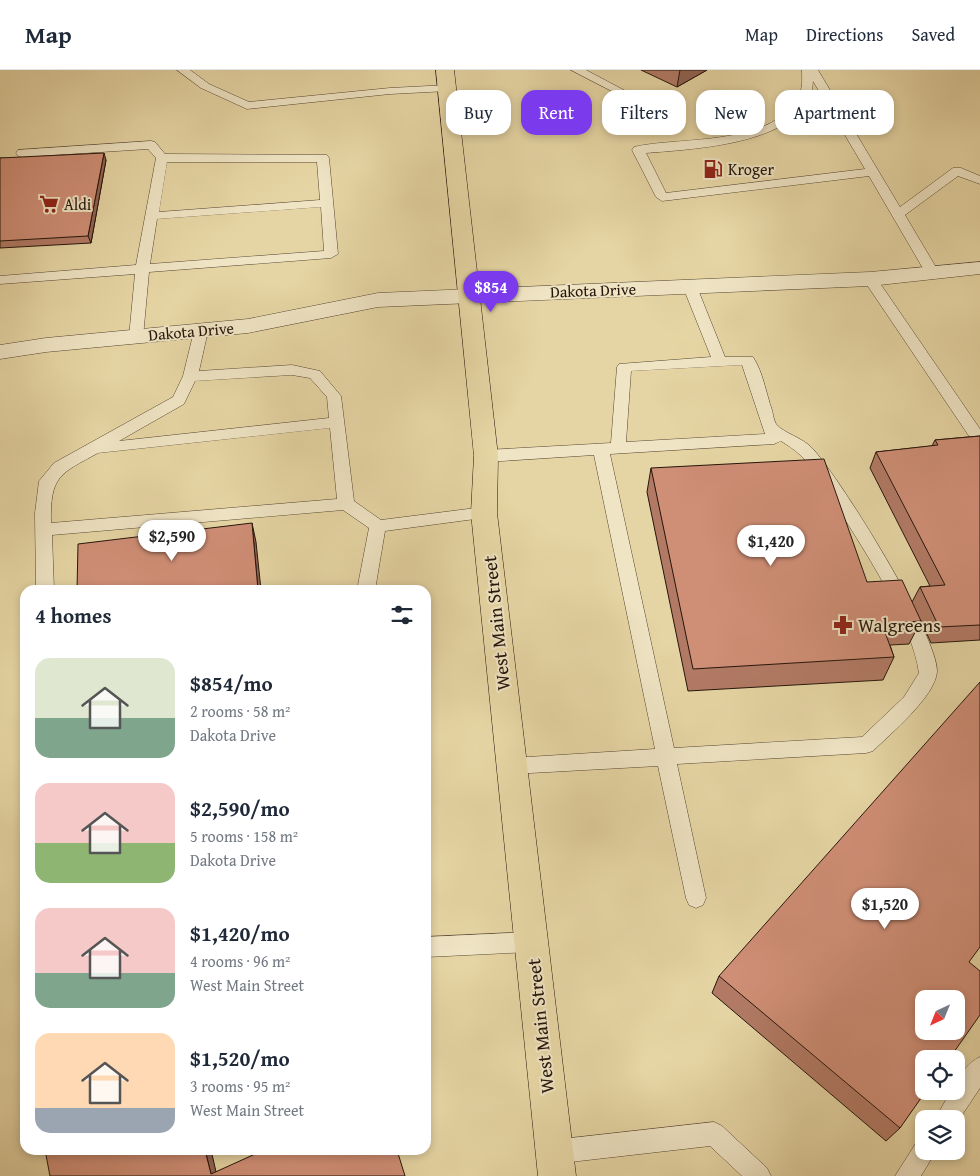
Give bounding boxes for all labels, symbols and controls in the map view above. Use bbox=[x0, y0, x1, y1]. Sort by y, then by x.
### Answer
text: Map bbox=[25, 17, 72, 52]
text: Map bbox=[745, 21, 778, 48]
text: Directions bbox=[806, 21, 883, 48]
text: Saved bbox=[911, 21, 955, 48]
chip: Buy bbox=[446, 90, 511, 135]
chip: Rent bbox=[521, 90, 592, 135]
chip: Filters bbox=[602, 90, 686, 135]
chip: New bbox=[696, 90, 765, 135]
chip: Apartment bbox=[775, 90, 894, 135]
place label: Kroger bbox=[728, 157, 774, 181]
fuel station icon: Kroger bbox=[702, 158, 724, 180]
place label: Aldi bbox=[64, 192, 92, 216]
supermarket icon: Aldi bbox=[38, 193, 60, 215]
pin: $854 bbox=[461, 270, 521, 313]
text: $854 bbox=[474, 275, 508, 299]
street label: Dakota Drive bbox=[550, 277, 636, 303]
street label: Dakota Drive bbox=[147, 315, 235, 347]
pin: $2,590 bbox=[131, 520, 213, 562]
text: $2,590 bbox=[149, 524, 195, 548]
pin: $1,420 bbox=[730, 524, 812, 567]
text: $1,420 bbox=[748, 529, 794, 553]
street label: West Main Street bbox=[475, 554, 517, 692]
text: 4 homes bbox=[35, 600, 111, 631]
icon: filters bbox=[388, 601, 416, 629]
place label: Walgreens bbox=[858, 611, 941, 639]
pharmacy icon: Walgreens bbox=[832, 614, 854, 636]
text: $854/mo bbox=[190, 668, 273, 699]
icon: home bbox=[75, 678, 135, 738]
text: 2 rooms · 58 m² bbox=[190, 699, 290, 723]
text: Dakota Drive bbox=[190, 723, 276, 747]
text: $2,590/mo bbox=[190, 793, 290, 824]
icon: home bbox=[75, 803, 135, 863]
text: 5 rooms · 158 m² bbox=[190, 824, 298, 848]
text: Dakota Drive bbox=[190, 848, 276, 872]
pin: $1,520 bbox=[844, 888, 926, 930]
text: $1,520 bbox=[862, 892, 908, 916]
text: $1,420/mo bbox=[190, 918, 290, 949]
icon: home bbox=[75, 928, 135, 988]
text: 4 rooms · 96 m² bbox=[190, 949, 290, 973]
street label: West Main Street bbox=[519, 957, 561, 1095]
text: West Main Street bbox=[190, 973, 304, 997]
north arrow bbox=[915, 990, 965, 1040]
map controls bbox=[915, 990, 965, 1160]
text: $1,520/mo bbox=[190, 1043, 290, 1074]
button: locate bbox=[915, 1050, 965, 1100]
icon: home bbox=[75, 1053, 135, 1113]
text: 3 rooms · 95 m² bbox=[190, 1074, 290, 1098]
text: West Main Street bbox=[190, 1098, 304, 1122]
button: layers bbox=[915, 1110, 965, 1160]

